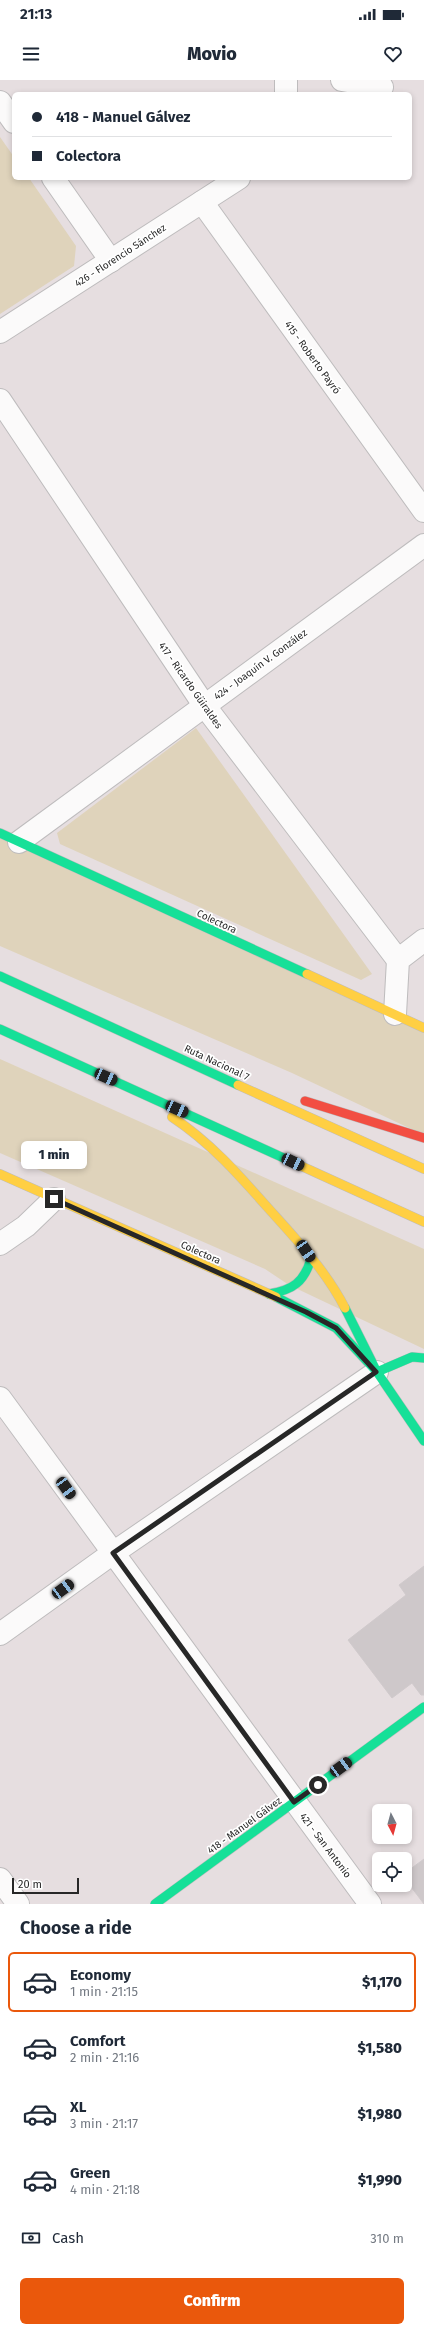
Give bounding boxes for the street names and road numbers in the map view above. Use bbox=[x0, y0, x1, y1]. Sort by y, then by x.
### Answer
street label: 426 - Florencio Sánchez bbox=[73, 222, 169, 290]
street label: 415 - Roberto Payró bbox=[282, 319, 343, 397]
street label: 424 - Joaquín V. González bbox=[211, 626, 310, 703]
street label: 417 - Ricardo Güiraldes bbox=[156, 640, 225, 731]
street label: Colectora bbox=[195, 907, 238, 936]
street label: Ruta Nacional 7 bbox=[182, 1043, 252, 1083]
street label: Colectora bbox=[179, 1239, 222, 1267]
street label: 418 - Manuel Gálvez bbox=[205, 1794, 285, 1857]
street label: 421 - San Antonio bbox=[297, 1811, 354, 1881]

